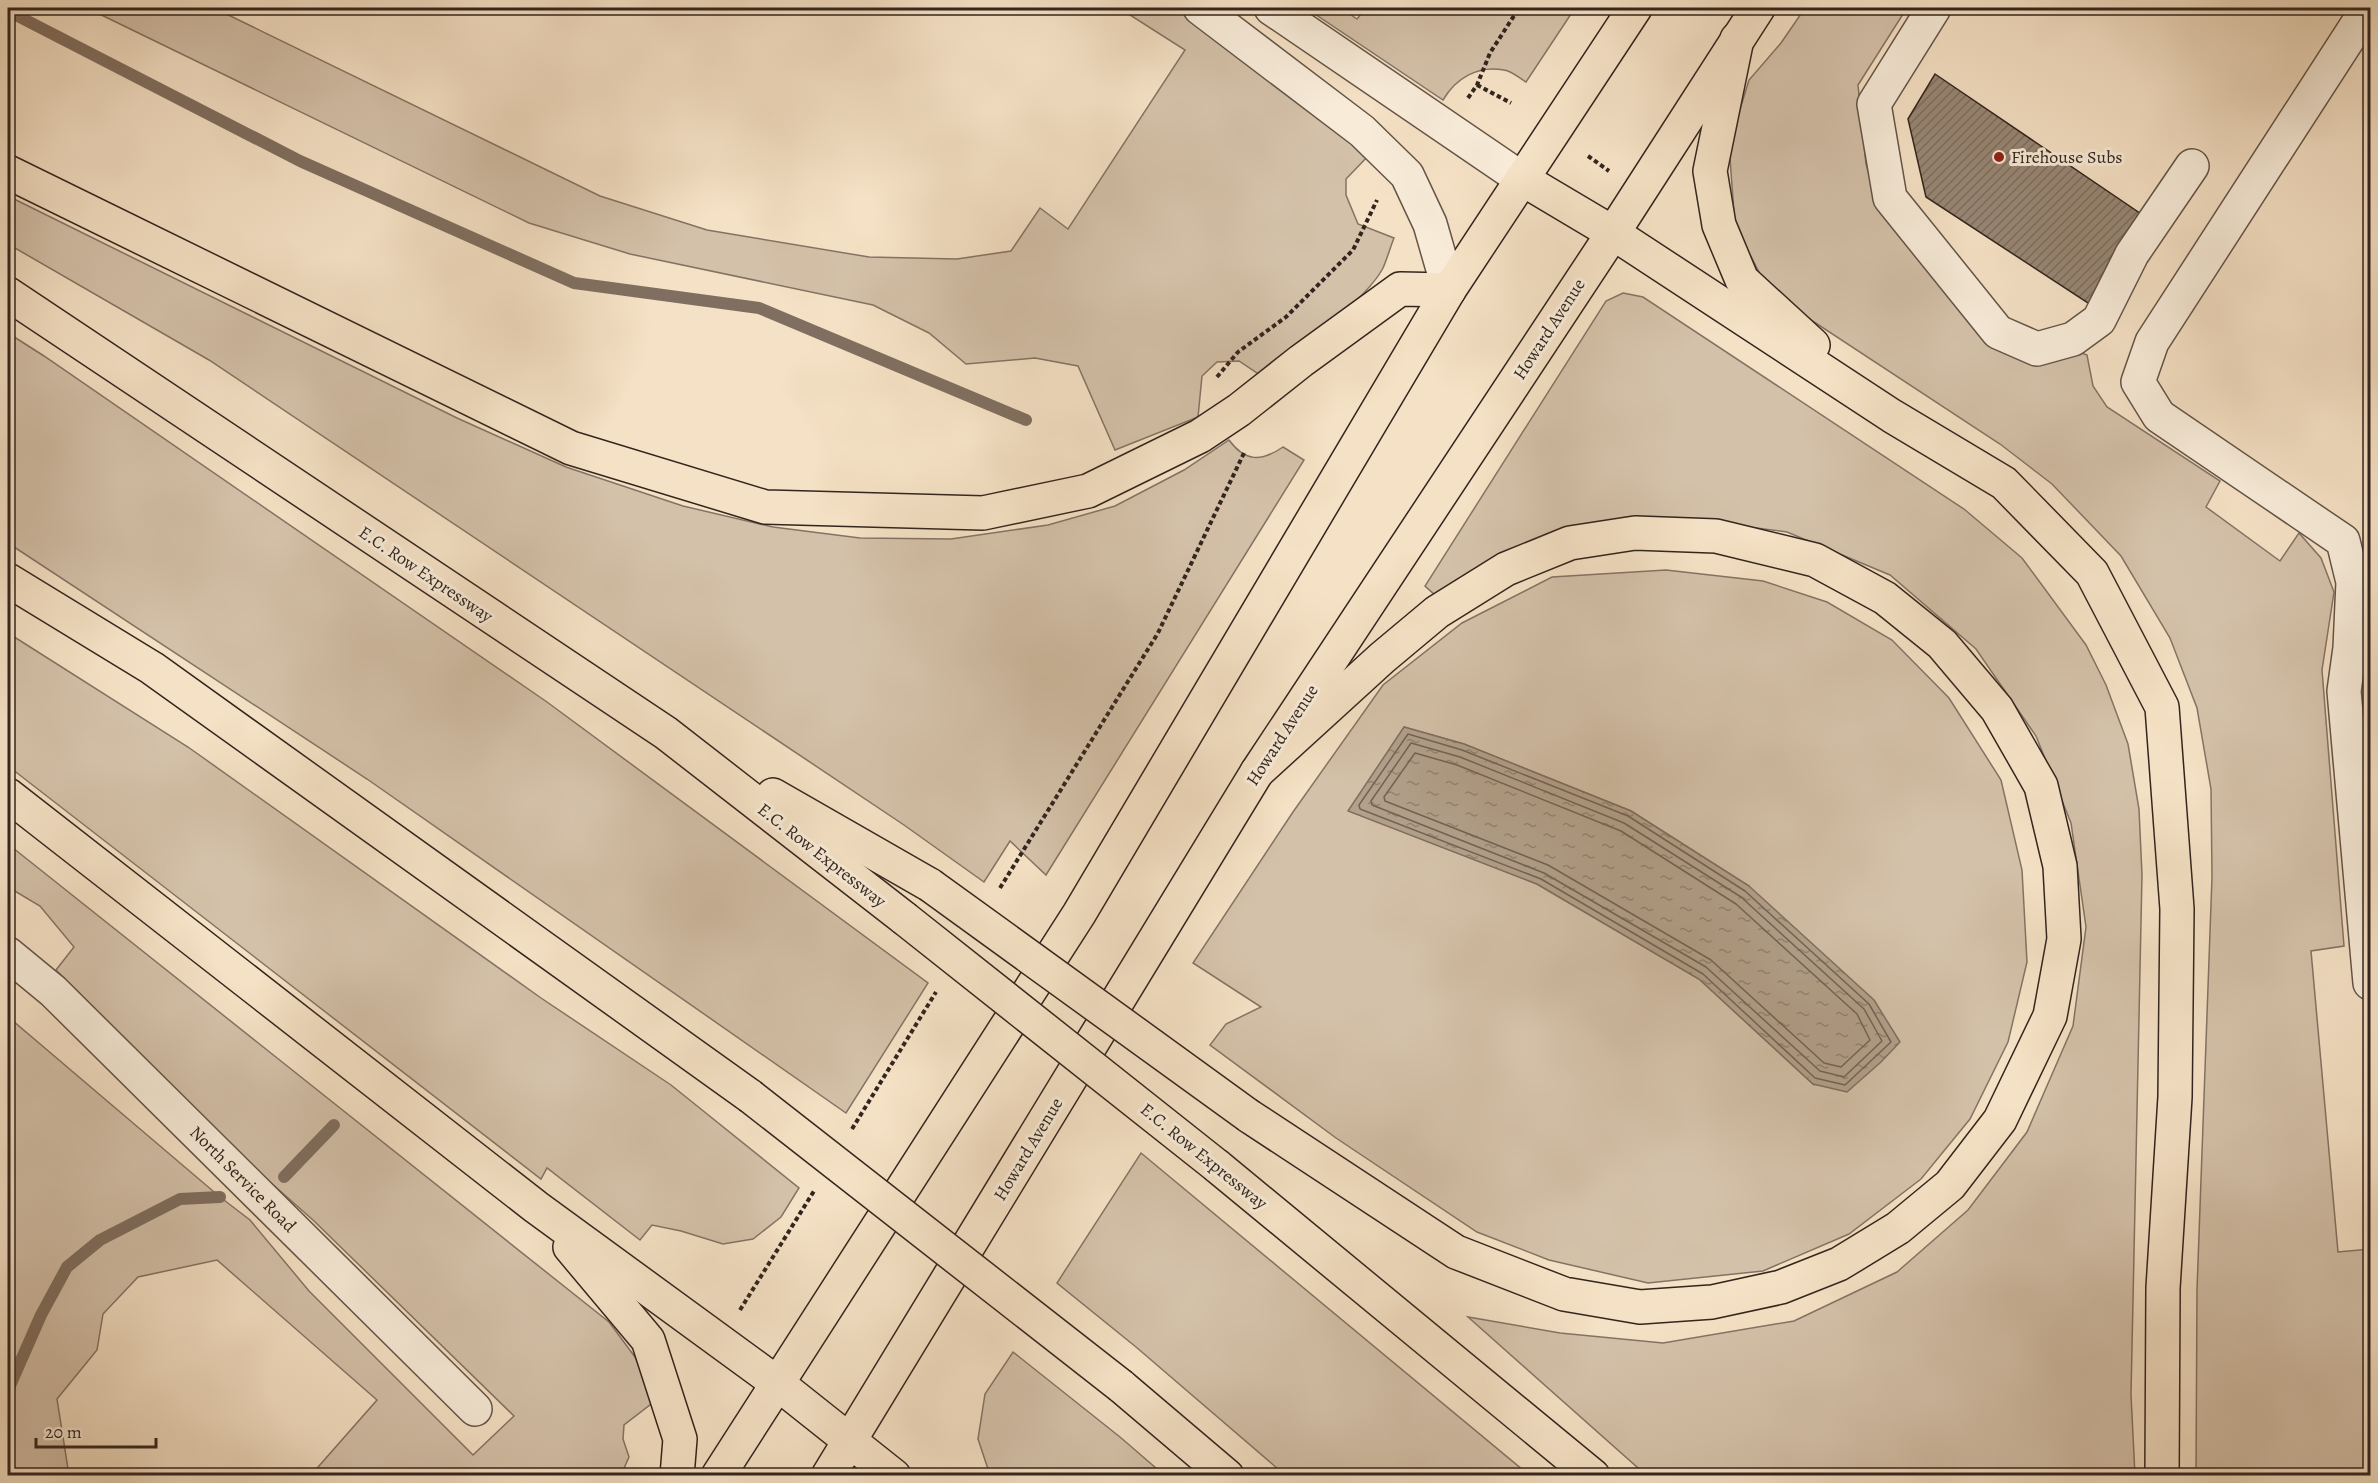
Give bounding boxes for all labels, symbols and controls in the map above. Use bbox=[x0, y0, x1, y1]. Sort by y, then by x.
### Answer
place label: Firehouse Subs bbox=[2011, 145, 2123, 169]
marker: Firehouse Subs bbox=[1992, 150, 2006, 164]
street label: Howard Avenue bbox=[1507, 274, 1591, 384]
street label: E.C. Row Expressway bbox=[354, 520, 499, 628]
street label: Howard Avenue bbox=[1240, 680, 1324, 790]
street label: E.C. Row Expressway bbox=[753, 797, 892, 913]
street label: Howard Avenue bbox=[988, 1093, 1068, 1205]
street label: E.C. Row Expressway bbox=[1135, 1097, 1273, 1215]
street label: North Service Road bbox=[184, 1120, 302, 1238]
scale bar bbox=[36, 1411, 156, 1449]
text: 20 m bbox=[45, 1420, 82, 1444]

